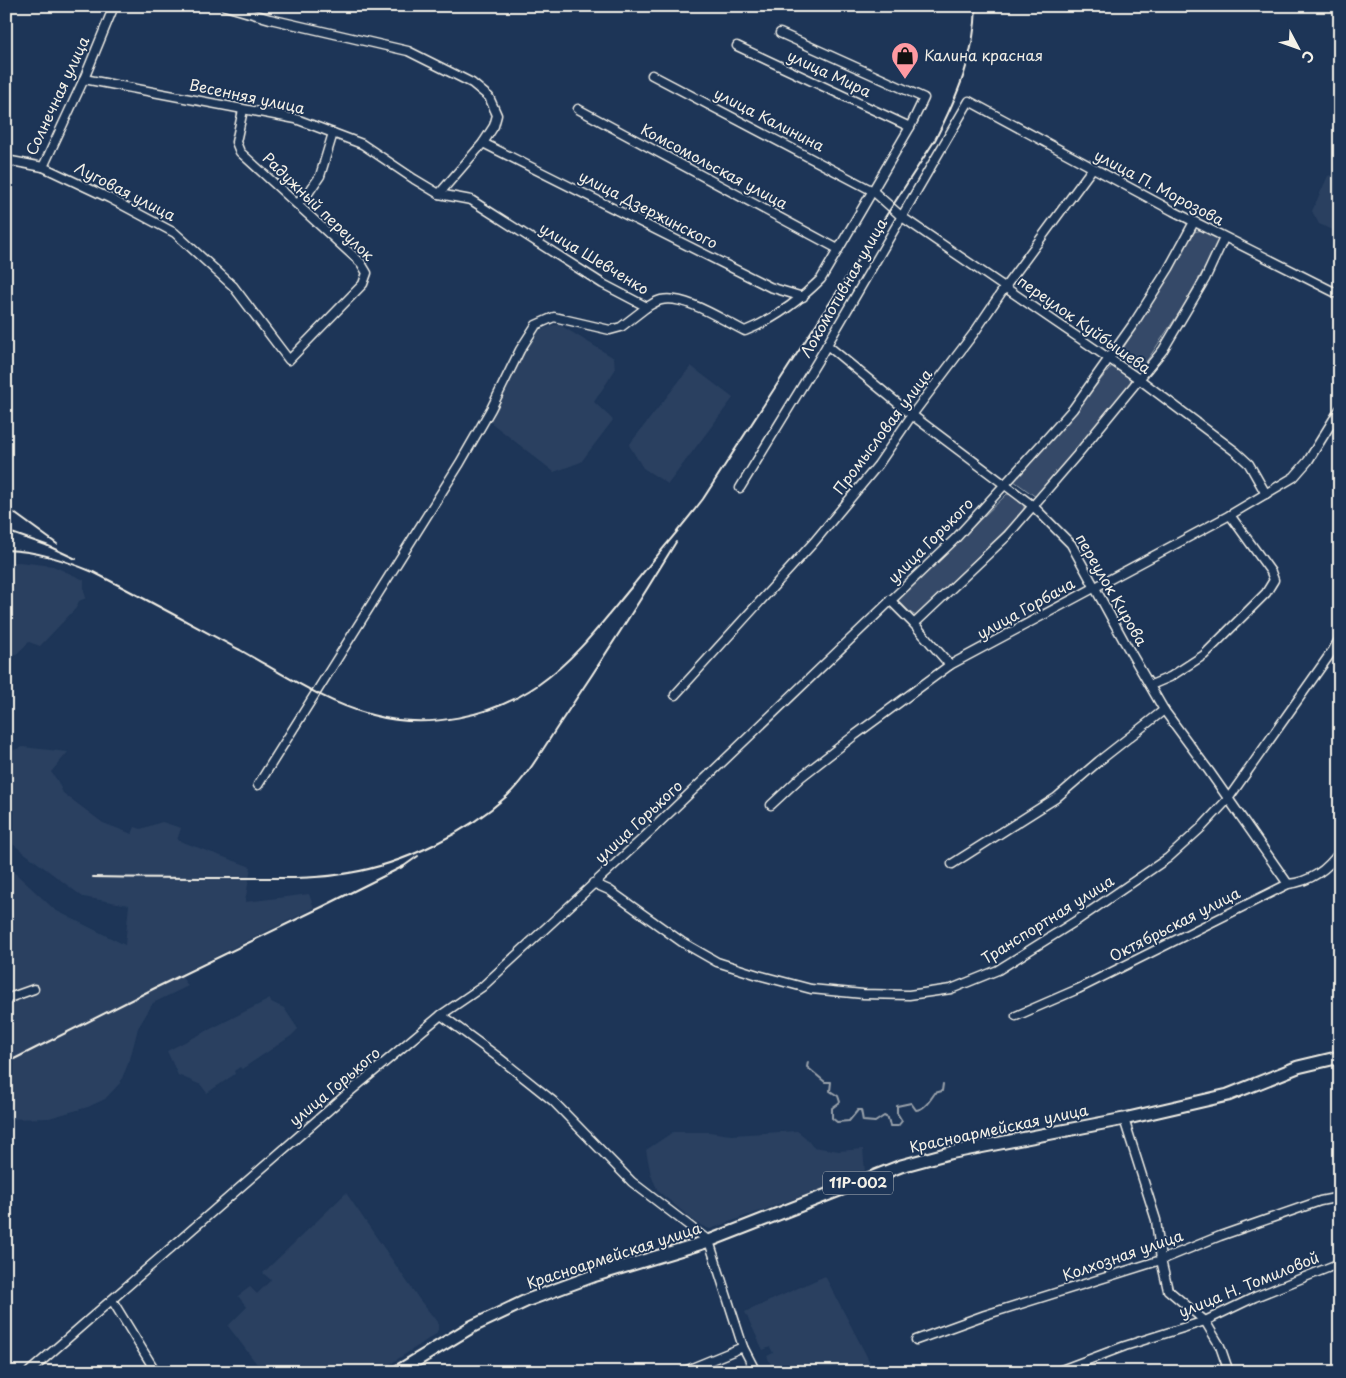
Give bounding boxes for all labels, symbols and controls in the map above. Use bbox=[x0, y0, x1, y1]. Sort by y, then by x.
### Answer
north arrow bbox=[1274, 22, 1324, 72]
street label: Солнечная улица bbox=[19, 32, 95, 159]
shop icon: Калина красная bbox=[890, 41, 920, 80]
street label: улица Мира bbox=[784, 43, 876, 102]
place label: Калина красная bbox=[924, 43, 1043, 66]
text: С bbox=[1297, 46, 1320, 68]
street label: Весенняя улица bbox=[187, 72, 308, 119]
street label: улица Калинина bbox=[710, 81, 829, 157]
street label: Комсомольская улица bbox=[637, 117, 793, 214]
street label: улица П. Морозова bbox=[1091, 143, 1229, 231]
street label: Радужный переулок bbox=[258, 146, 380, 266]
street label: Луговая улица bbox=[71, 155, 181, 226]
street label: улица Дзержинского bbox=[575, 164, 722, 254]
street label: Локомотивная улица bbox=[793, 213, 892, 361]
street label: улица Шевченко bbox=[536, 216, 654, 300]
street label: переулок Куйбышева bbox=[1013, 269, 1157, 379]
street label: Промысловая улица bbox=[827, 363, 937, 499]
street label: улица Горького bbox=[882, 492, 978, 588]
street label: переулок Кирова bbox=[1071, 529, 1154, 650]
street label: улица Горбача bbox=[972, 571, 1079, 644]
street label: улица Горького bbox=[589, 774, 687, 868]
street label: Транспортная улица bbox=[976, 868, 1118, 969]
street label: Октябрьская улица bbox=[1105, 880, 1244, 967]
street label: улица Горького bbox=[283, 1041, 385, 1131]
street label: Красноармейская улица bbox=[907, 1097, 1091, 1158]
road number: 11Р-002 bbox=[823, 1172, 893, 1194]
street label: Красноармейская улица bbox=[523, 1215, 704, 1294]
street label: Колхозная улица bbox=[1059, 1223, 1186, 1286]
street label: улица Н. Томиловой bbox=[1175, 1245, 1322, 1322]

